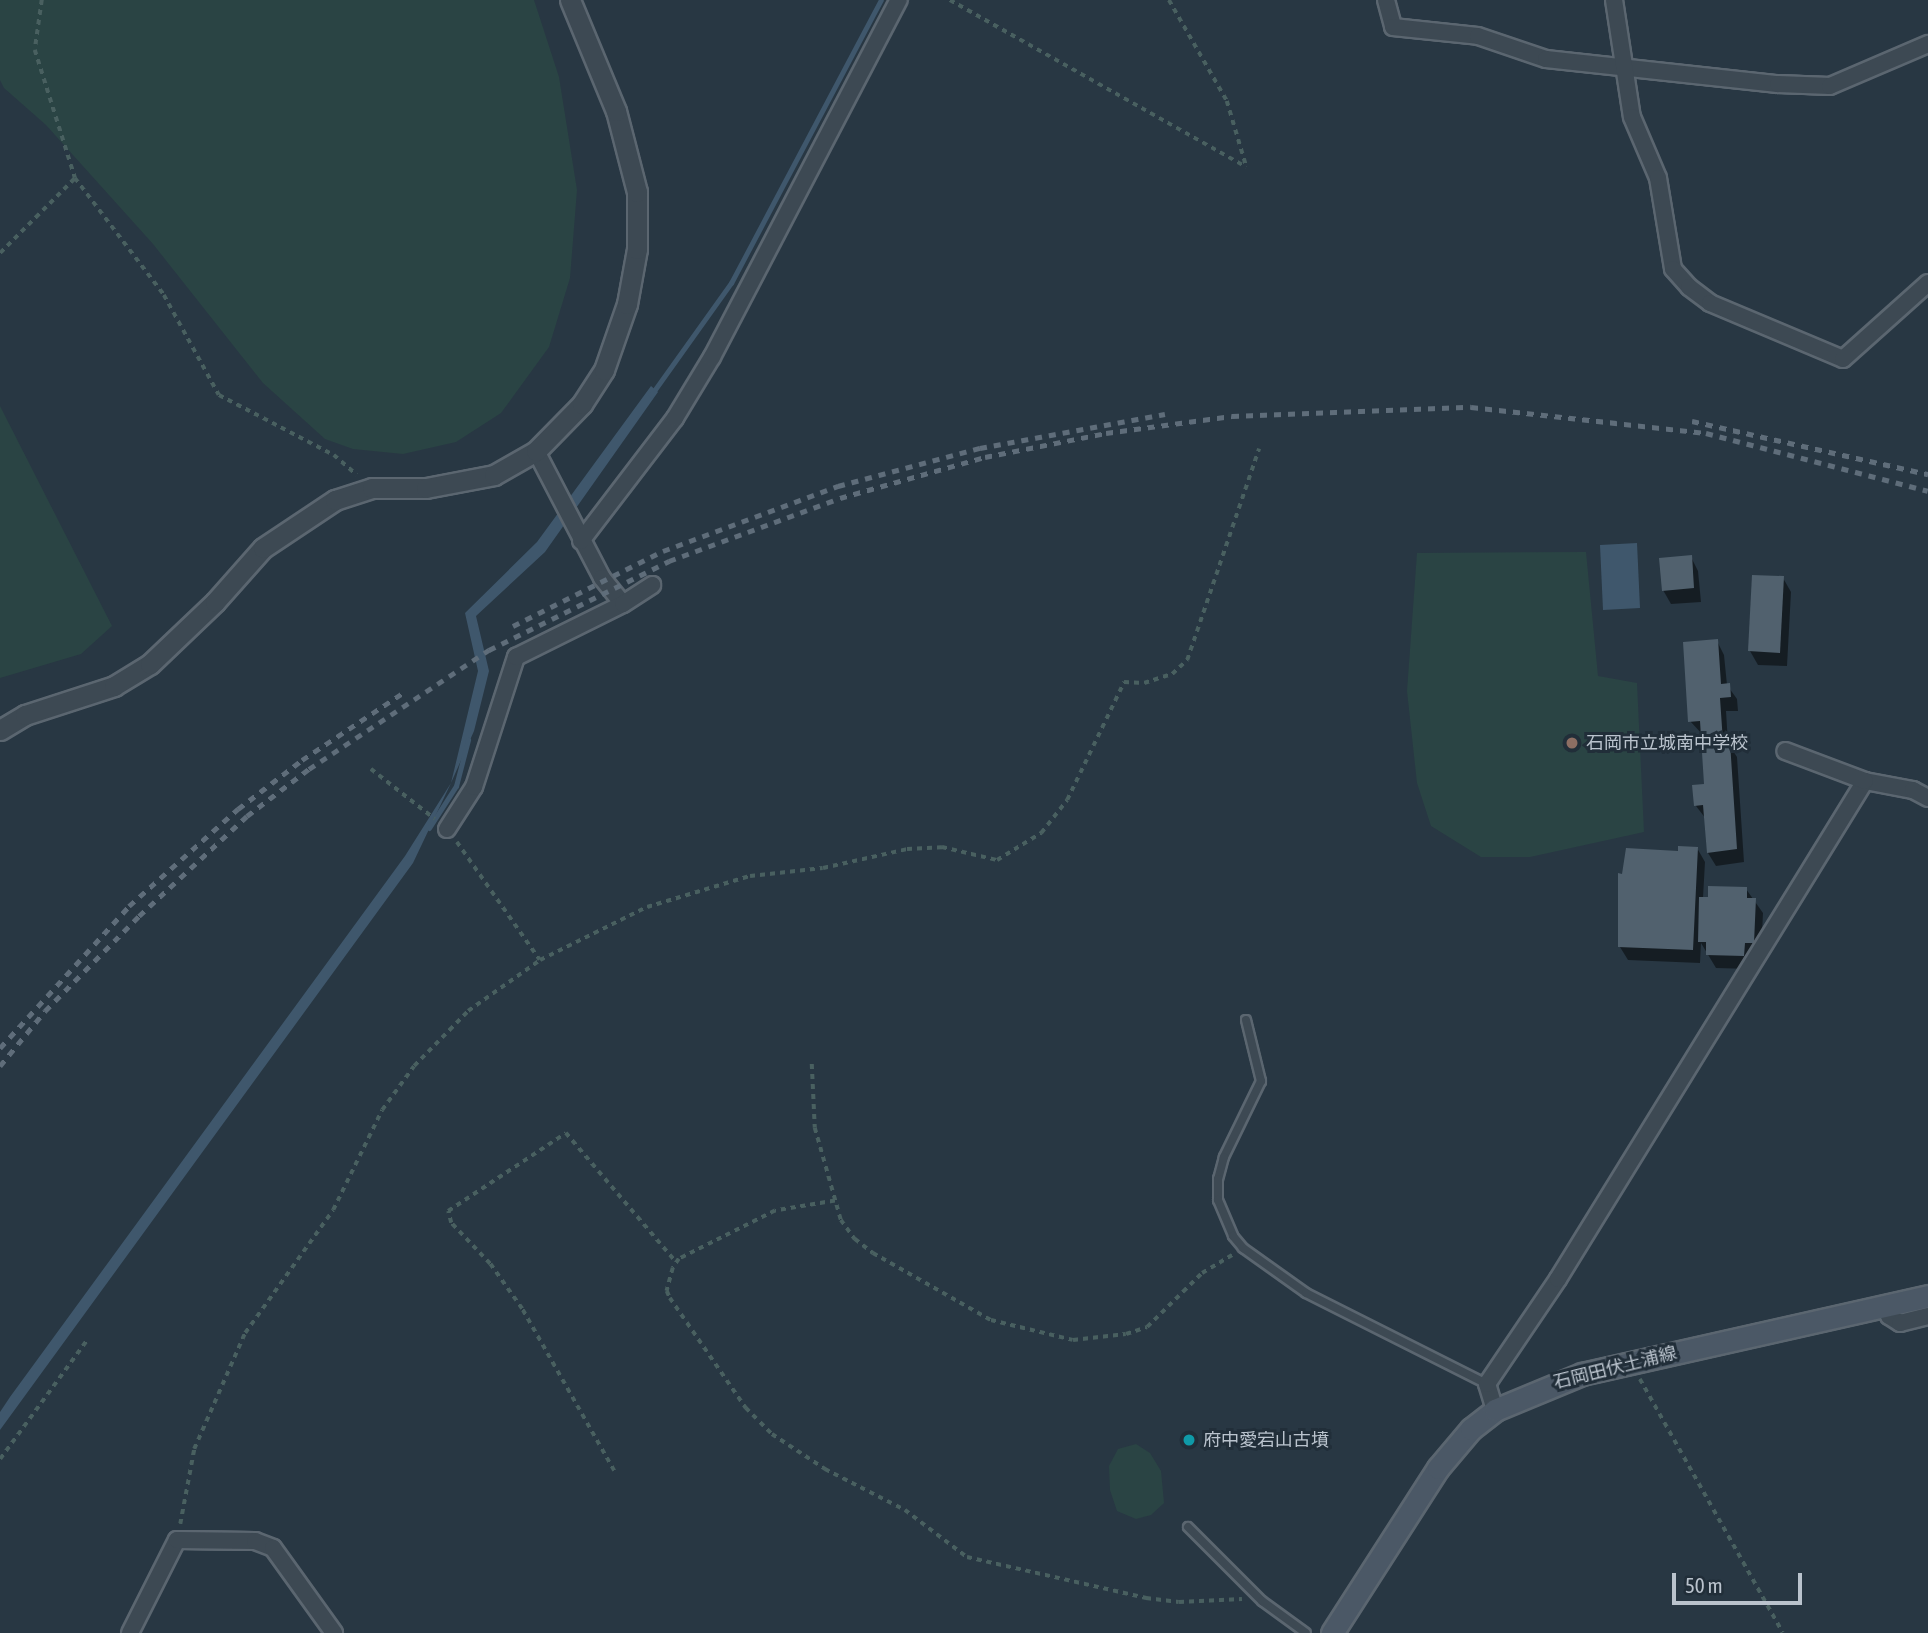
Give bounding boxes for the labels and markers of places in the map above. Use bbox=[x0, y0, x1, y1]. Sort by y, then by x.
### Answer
place label: 石岡市立城南中学校 bbox=[1586, 732, 1748, 754]
marker: 石岡市立城南中学校 bbox=[1564, 735, 1580, 751]
place label: 府中愛宕山古墳 bbox=[1203, 1429, 1329, 1451]
marker: 府中愛宕山古墳 bbox=[1181, 1432, 1197, 1448]

